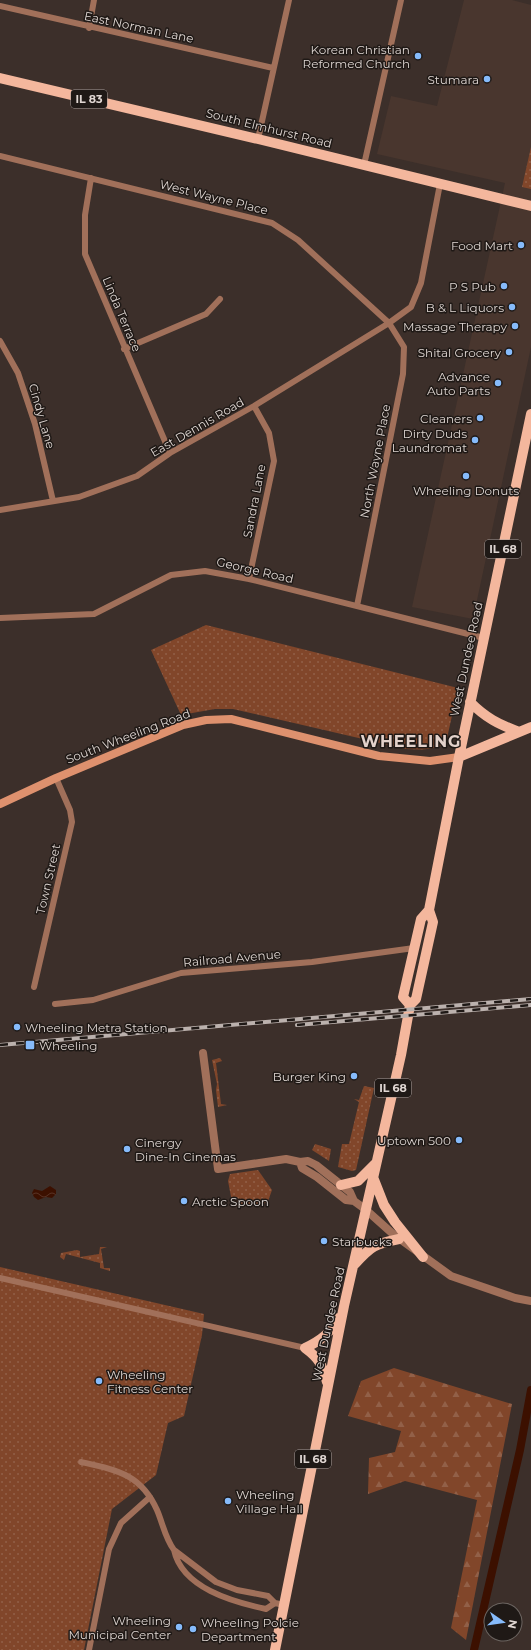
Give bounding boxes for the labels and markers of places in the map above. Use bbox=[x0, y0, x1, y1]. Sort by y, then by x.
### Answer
place label: Korean Christian Reformed Church bbox=[302, 42, 410, 71]
marker: Korean Christian Reformed Church bbox=[413, 51, 423, 61]
place label: Stumara bbox=[427, 72, 479, 87]
marker: Stumara bbox=[482, 74, 492, 84]
place label: Food Mart bbox=[451, 238, 513, 253]
marker: Food Mart bbox=[516, 240, 526, 250]
place label: P S Pub bbox=[449, 279, 496, 294]
marker: P S Pub bbox=[499, 281, 509, 291]
place label: B & L Liquors bbox=[426, 300, 504, 315]
marker: B & L Liquors bbox=[507, 302, 517, 312]
place label: Massage Therapy bbox=[403, 319, 507, 334]
marker: Massage Therapy bbox=[510, 321, 520, 331]
place label: Shital Grocery bbox=[418, 345, 501, 360]
marker: Shital Grocery bbox=[504, 347, 514, 357]
place label: Advance Auto Parts bbox=[427, 369, 490, 398]
marker: Advance Auto Parts bbox=[493, 378, 503, 388]
place label: Cleaners bbox=[420, 411, 472, 426]
marker: Cleaners bbox=[475, 413, 485, 423]
place label: Dirty Duds Laundromat bbox=[392, 426, 467, 455]
marker: Dirty Duds Laundromat bbox=[470, 435, 480, 445]
marker: Wheeling Donuts bbox=[461, 471, 471, 481]
place label: Wheeling Donuts bbox=[413, 483, 519, 498]
place label: Wheeling Metra Station bbox=[25, 1020, 168, 1035]
marker: Wheeling Metra Station bbox=[12, 1022, 22, 1032]
place label: Wheeling bbox=[39, 1038, 98, 1053]
marker: Wheeling bbox=[24, 1039, 36, 1051]
place label: Burger King bbox=[273, 1069, 346, 1084]
marker: Burger King bbox=[349, 1071, 359, 1081]
place label: Uptown 500 bbox=[377, 1133, 451, 1148]
place label: Cinergy Dine-In Cinemas bbox=[135, 1135, 236, 1164]
marker: Uptown 500 bbox=[454, 1135, 464, 1145]
marker: Cinergy Dine-In Cinemas bbox=[122, 1144, 132, 1154]
place label: Arctic Spoon bbox=[192, 1194, 269, 1209]
marker: Arctic Spoon bbox=[179, 1196, 189, 1206]
place label: Starbucks bbox=[332, 1234, 392, 1249]
marker: Starbucks bbox=[319, 1236, 329, 1246]
place label: Wheeling Fitness Center bbox=[107, 1367, 193, 1396]
marker: Wheeling Fitness Center bbox=[94, 1376, 104, 1386]
place label: Wheeling Village Hall bbox=[236, 1487, 303, 1516]
marker: Wheeling Village Hall bbox=[223, 1496, 233, 1506]
place label: Wheeling Municipal Center bbox=[68, 1613, 171, 1642]
place label: Wheeling Polcie Department bbox=[201, 1615, 299, 1644]
marker: Wheeling Municipal Center bbox=[174, 1622, 184, 1632]
marker: Wheeling Polcie Department bbox=[188, 1624, 198, 1634]

